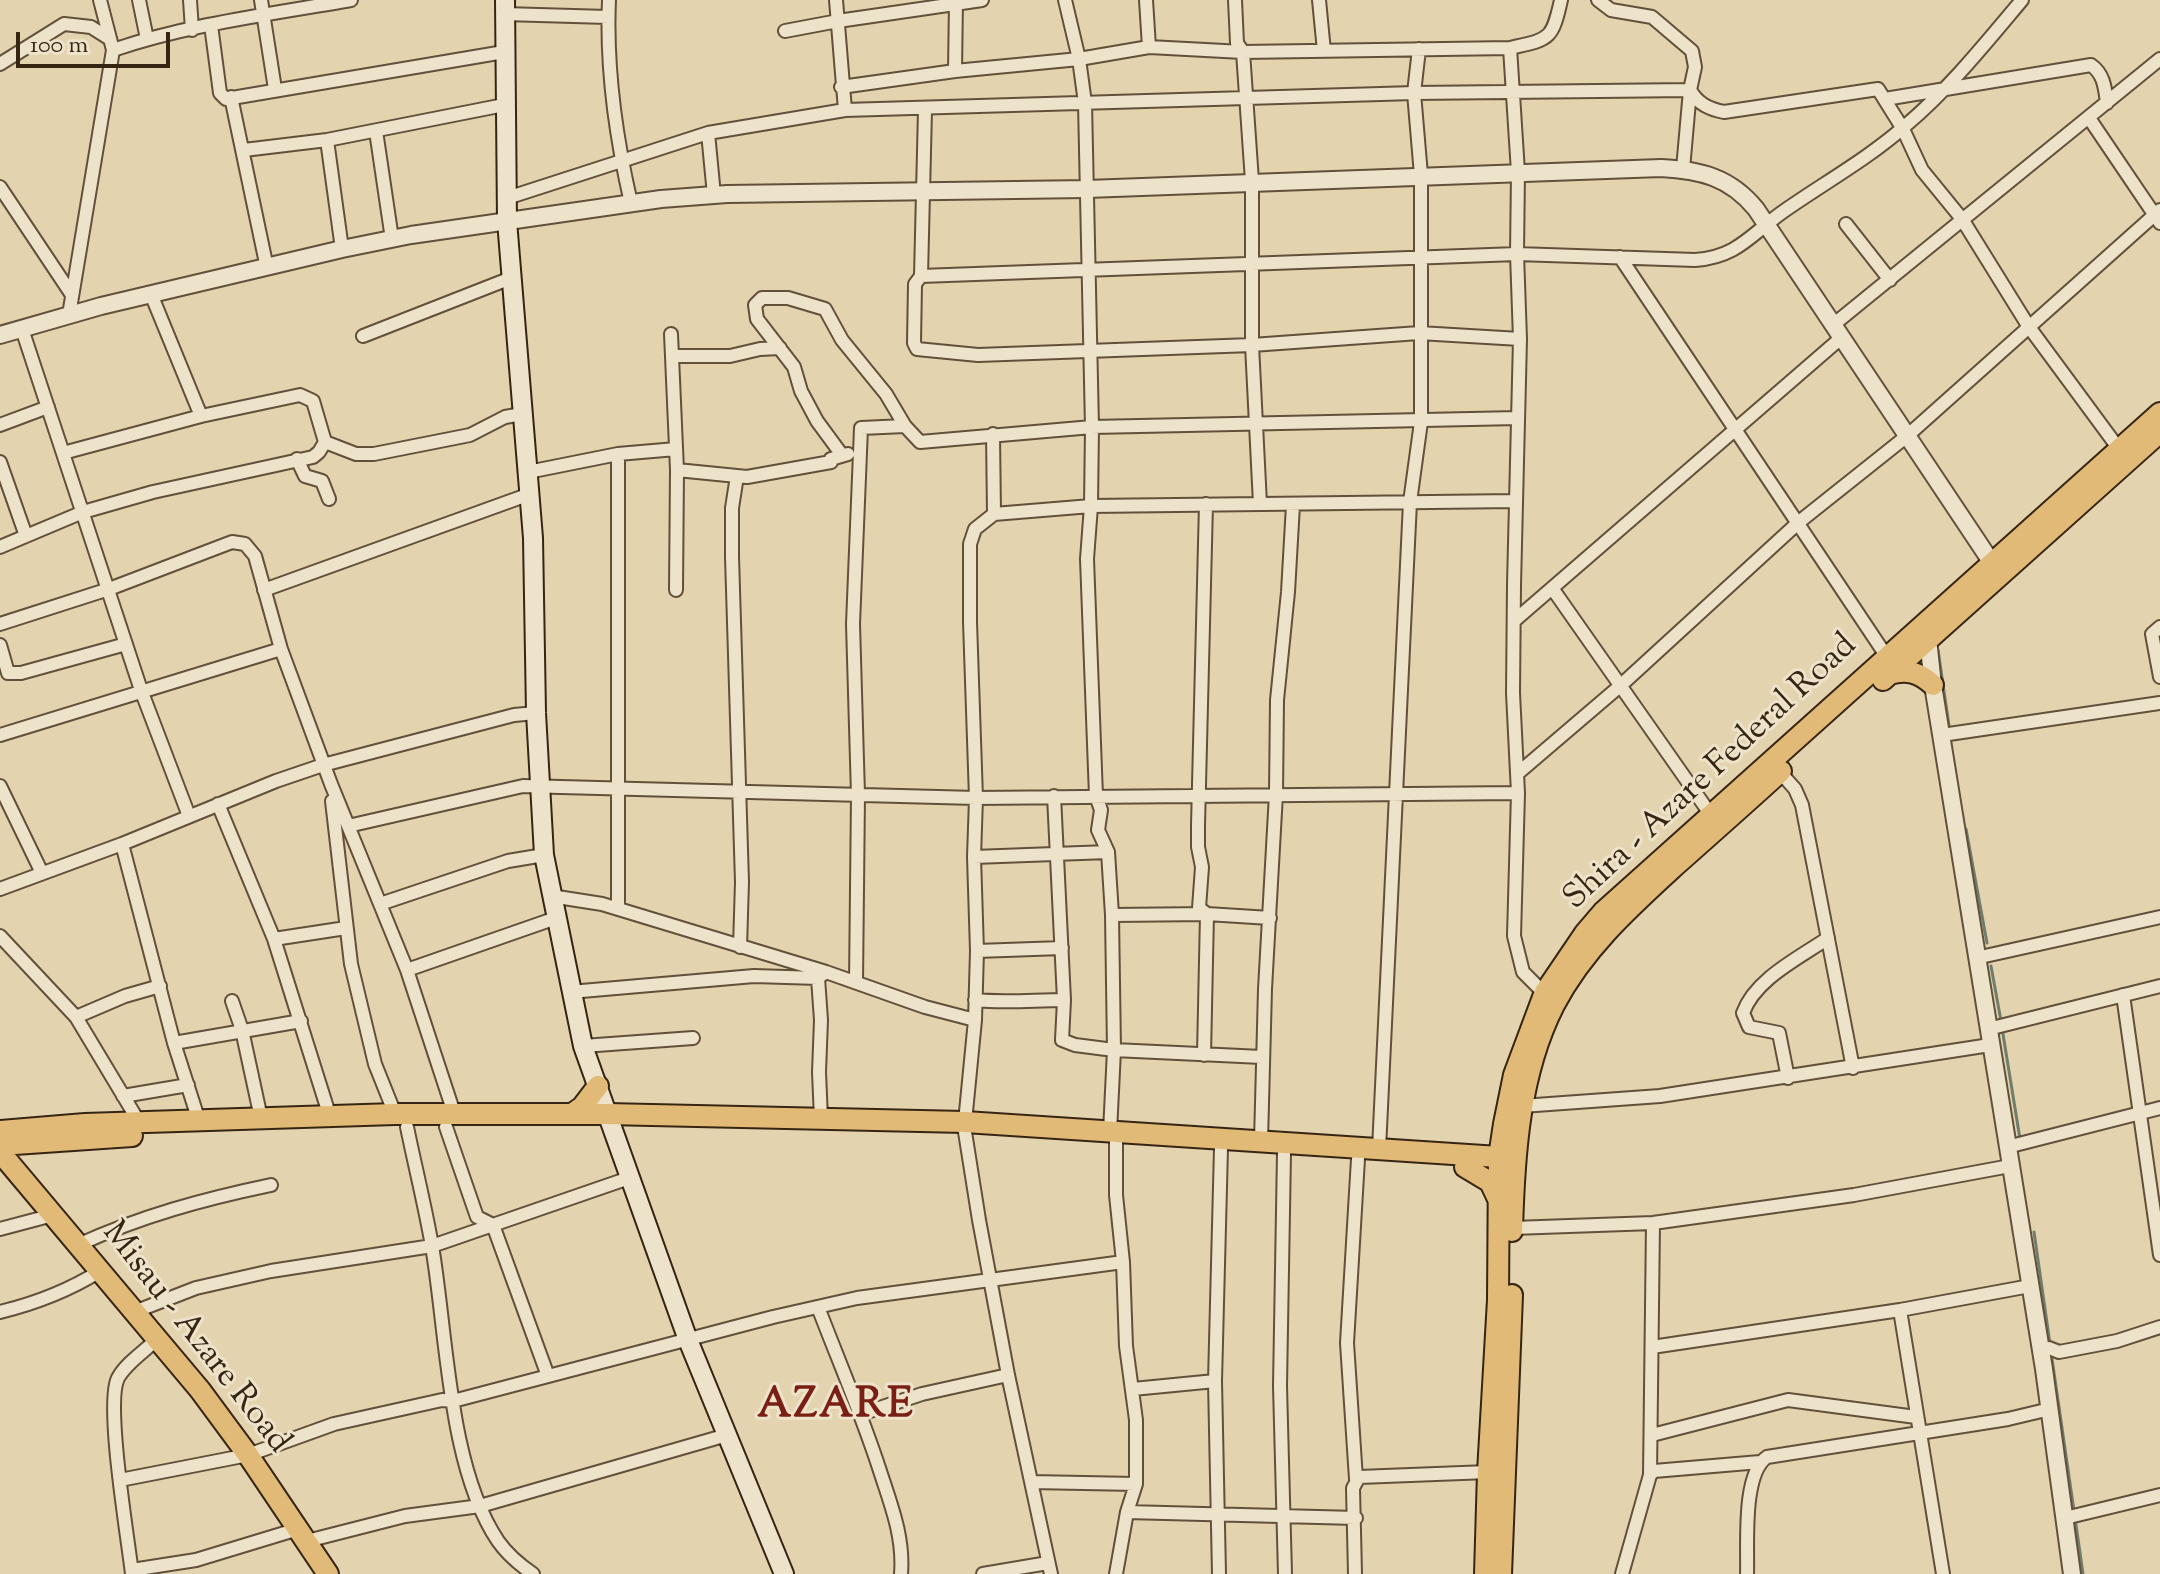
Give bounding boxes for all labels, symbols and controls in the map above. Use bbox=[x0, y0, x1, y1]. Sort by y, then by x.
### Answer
scale bar bbox=[20, 16, 174, 66]
text: 100 m bbox=[30, 29, 88, 63]
street label: Shira - Azare Federal Road bbox=[1557, 627, 1867, 921]
street label: Misau - Azare Road bbox=[91, 1215, 297, 1463]
district label: AZARE bbox=[757, 1384, 915, 1434]

